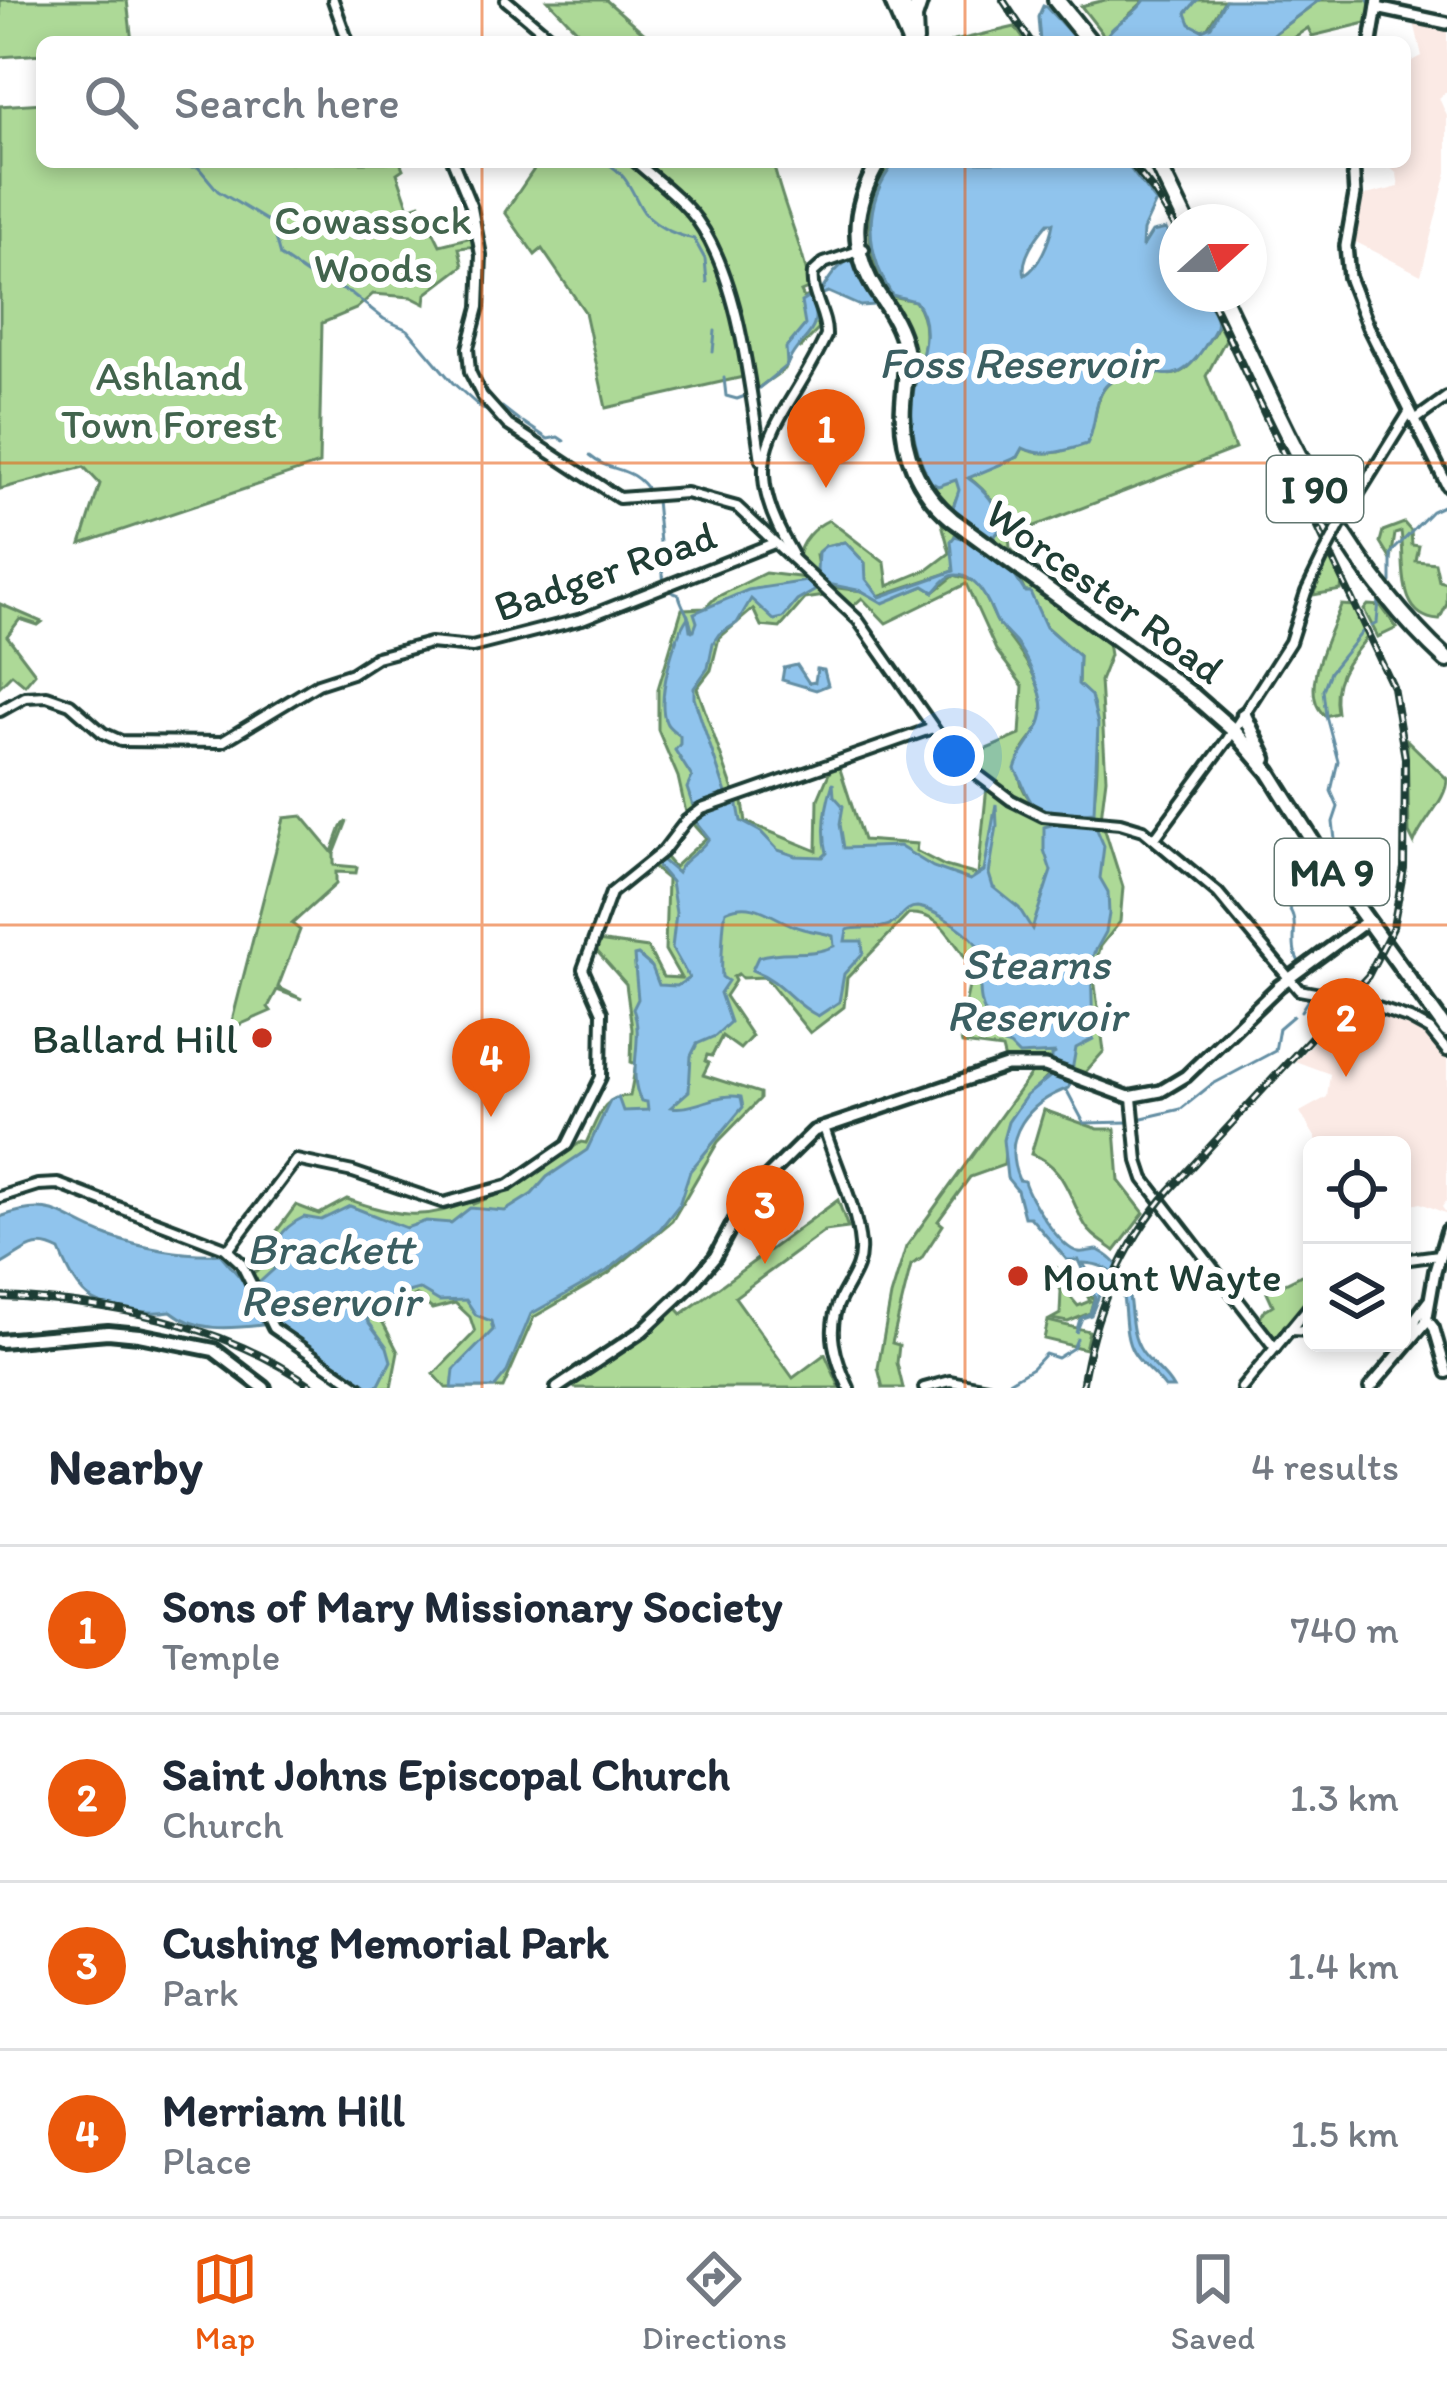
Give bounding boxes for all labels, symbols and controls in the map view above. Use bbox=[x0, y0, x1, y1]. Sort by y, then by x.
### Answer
search box bbox=[36, 36, 1411, 168]
icon: search bbox=[78, 69, 144, 135]
text: Search here bbox=[174, 75, 400, 129]
park label: Cowassock Woods bbox=[274, 194, 472, 293]
north arrow bbox=[1159, 204, 1267, 312]
water label: Foss Reservoir bbox=[878, 335, 1161, 389]
park label: Ashland Town Forest bbox=[61, 350, 277, 449]
pin: 1 bbox=[787, 389, 865, 488]
road number: I 90 bbox=[1267, 456, 1363, 522]
street label: Worcester Road bbox=[976, 487, 1234, 695]
street label: Badger Road bbox=[487, 509, 723, 633]
your location bbox=[924, 726, 984, 786]
road number: MA 9 bbox=[1275, 839, 1389, 905]
water label: Stearns Reservoir bbox=[946, 936, 1130, 1042]
pin: 2 bbox=[1307, 978, 1385, 1077]
place label: Ballard Hill bbox=[32, 1013, 238, 1064]
pin: 4 bbox=[452, 1018, 530, 1117]
marker: Ballard Hill bbox=[249, 1025, 275, 1051]
map controls bbox=[1303, 1136, 1411, 1352]
button: locate bbox=[1303, 1136, 1411, 1244]
pin: 3 bbox=[726, 1165, 804, 1264]
water label: Brackett Reservoir bbox=[240, 1221, 424, 1327]
button: layers bbox=[1303, 1244, 1411, 1352]
place label: Mount Wayte bbox=[1042, 1251, 1282, 1302]
marker: Mount Wayte bbox=[1005, 1263, 1031, 1289]
text: Nearby bbox=[48, 1436, 203, 1497]
text: 4 results bbox=[1251, 1443, 1399, 1490]
text: Sons of Mary Missionary Society bbox=[162, 1579, 782, 1633]
text: 1 bbox=[78, 1606, 96, 1653]
text: 740 m bbox=[1291, 1606, 1399, 1653]
text: Temple bbox=[162, 1633, 280, 1680]
text: Saint Johns Episcopal Church bbox=[162, 1747, 730, 1801]
text: 2 bbox=[77, 1774, 97, 1821]
text: 1.3 km bbox=[1290, 1774, 1399, 1821]
text: Church bbox=[162, 1801, 284, 1848]
text: Cushing Memorial Park bbox=[162, 1915, 609, 1969]
text: 3 bbox=[76, 1942, 98, 1989]
text: 1.4 km bbox=[1288, 1942, 1399, 1989]
text: Park bbox=[162, 1969, 239, 2016]
text: Merriam Hill bbox=[162, 2083, 405, 2137]
text: 4 bbox=[75, 2110, 99, 2157]
text: 1.5 km bbox=[1291, 2110, 1399, 2157]
text: Place bbox=[162, 2137, 252, 2184]
tab: Map bbox=[192, 2246, 258, 2357]
tab: Directions bbox=[642, 2246, 787, 2357]
tab: Saved bbox=[1171, 2246, 1255, 2357]

